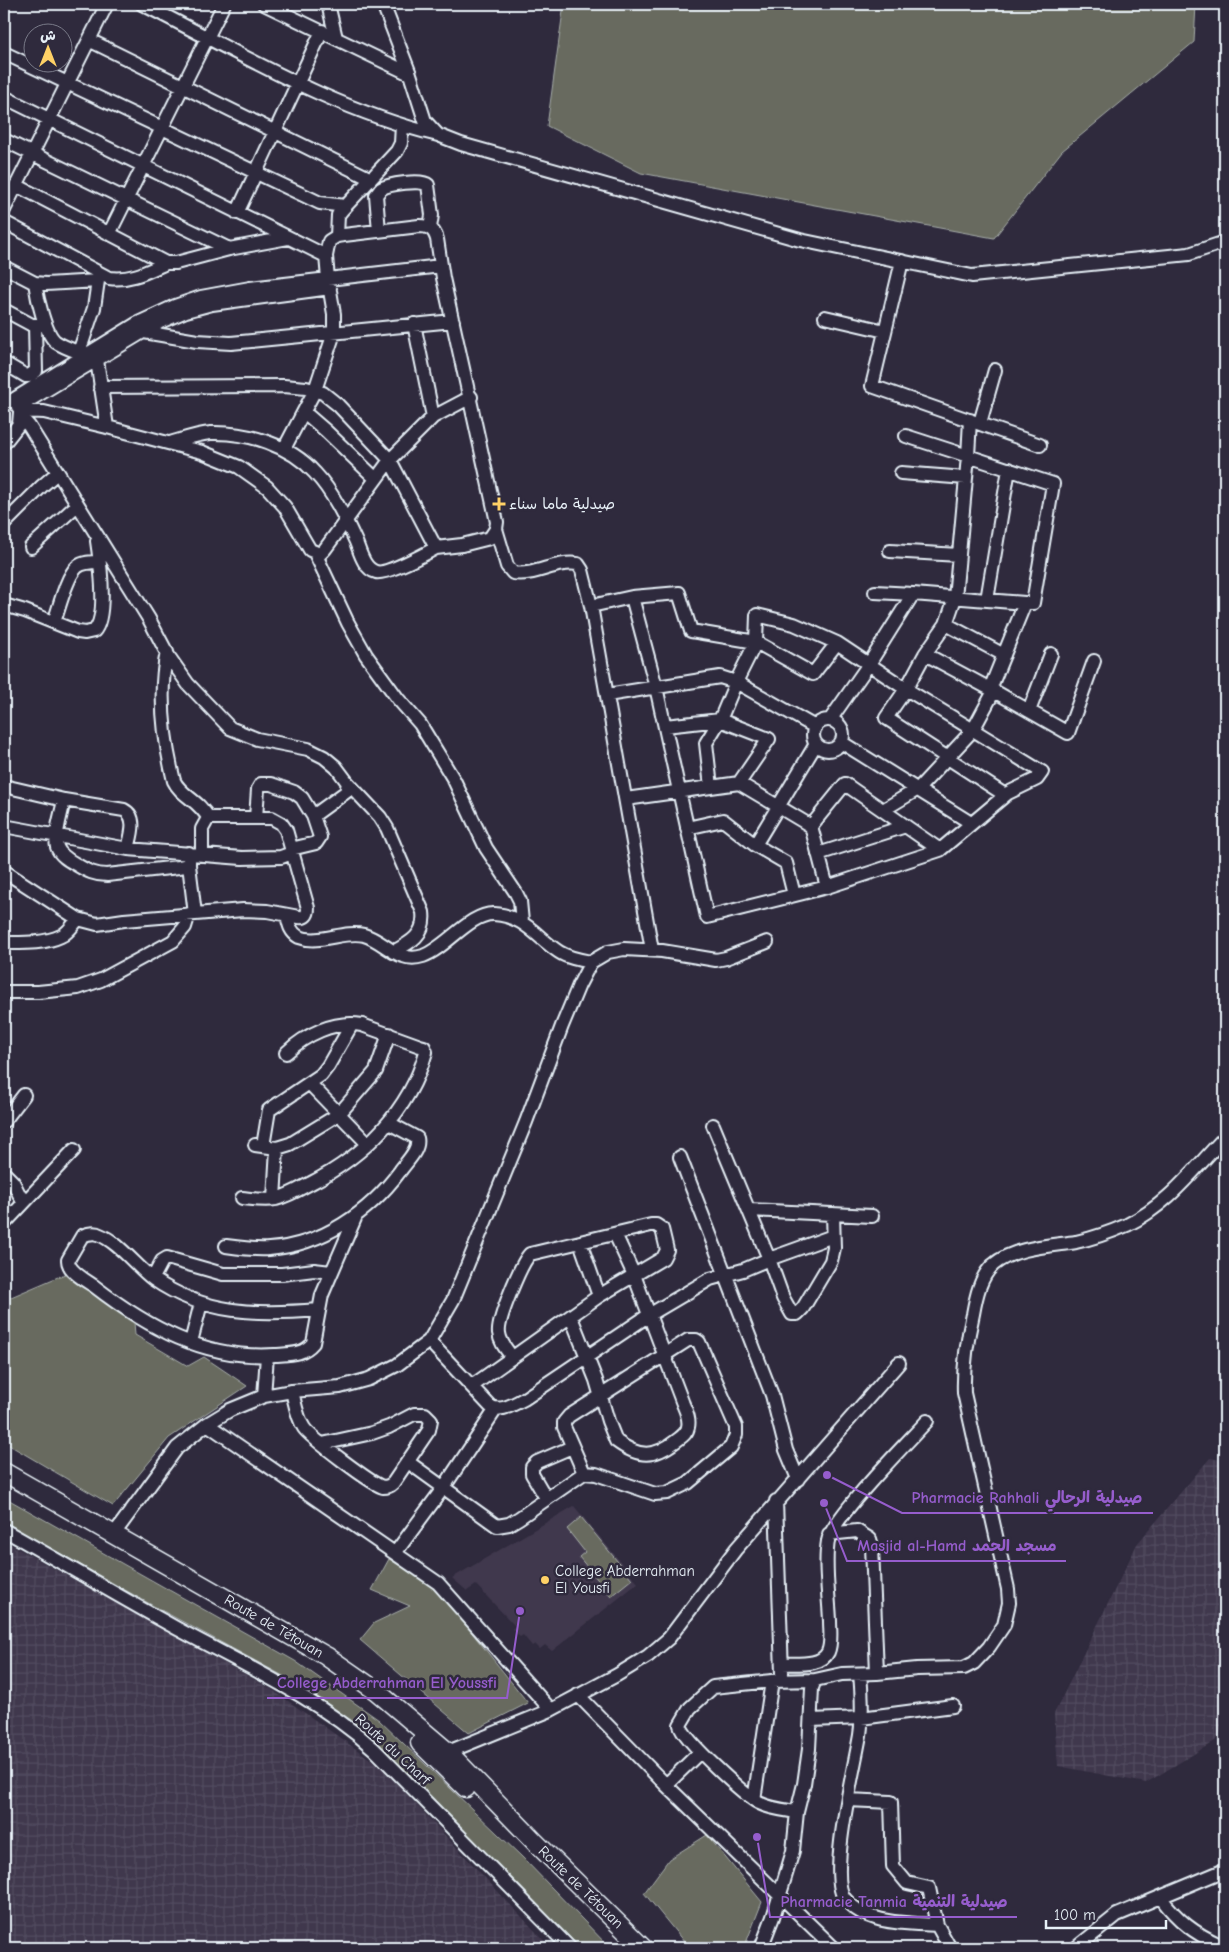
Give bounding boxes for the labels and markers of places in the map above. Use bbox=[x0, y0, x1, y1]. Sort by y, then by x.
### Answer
place label: صيدلية ماما سناء bbox=[509, 495, 615, 513]
marker: صيدلية ماما سناء bbox=[493, 498, 505, 510]
callout: Pharmacie Rahhali صيدلية الرحالي bbox=[902, 1482, 1153, 1513]
callout: Masjid al-Hamd مسجد الحمد bbox=[847, 1530, 1066, 1561]
place label: College Abderrahman El Yousfi bbox=[555, 1562, 695, 1597]
marker: College Abderrahman El Yousfi bbox=[539, 1574, 551, 1586]
callout: College Abderrahman El Youssfi bbox=[267, 1667, 507, 1698]
callout: Pharmacie Tanmia صيدلية التنمية bbox=[770, 1886, 1017, 1917]

